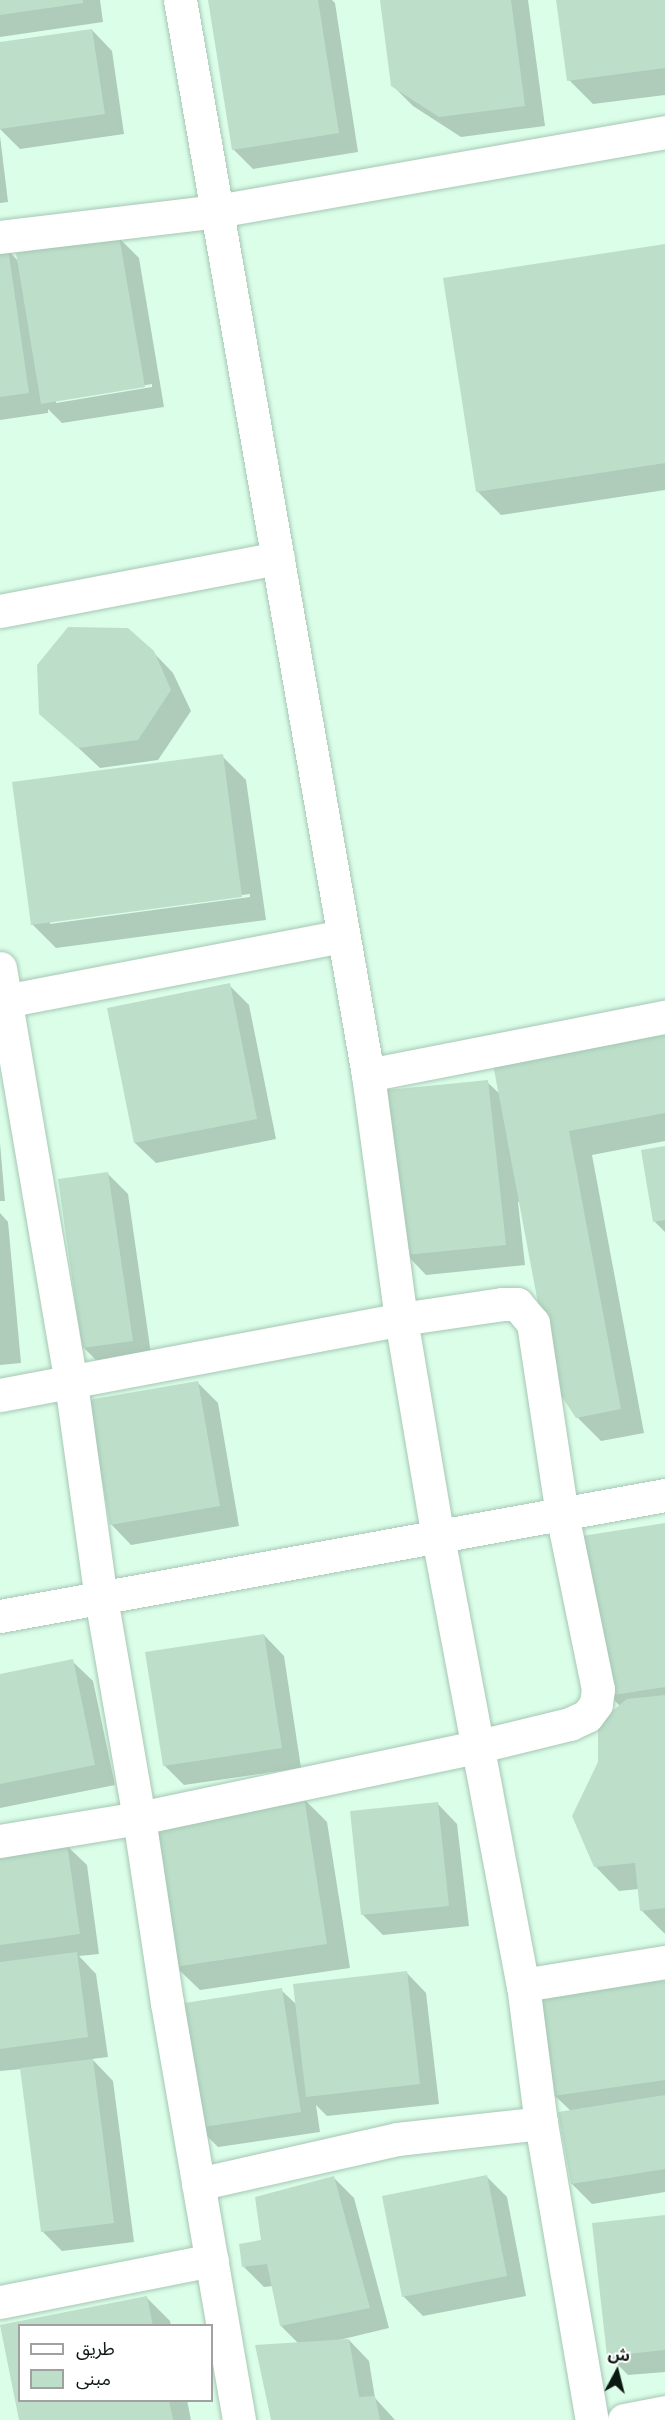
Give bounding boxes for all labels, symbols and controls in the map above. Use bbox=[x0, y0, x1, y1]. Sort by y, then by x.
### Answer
legend bbox=[18, 2324, 213, 2402]
text: طريق bbox=[76, 2337, 115, 2359]
north arrow bbox=[587, 2342, 647, 2402]
text: ش bbox=[607, 2343, 631, 2364]
text: مبنى bbox=[76, 2367, 111, 2389]

